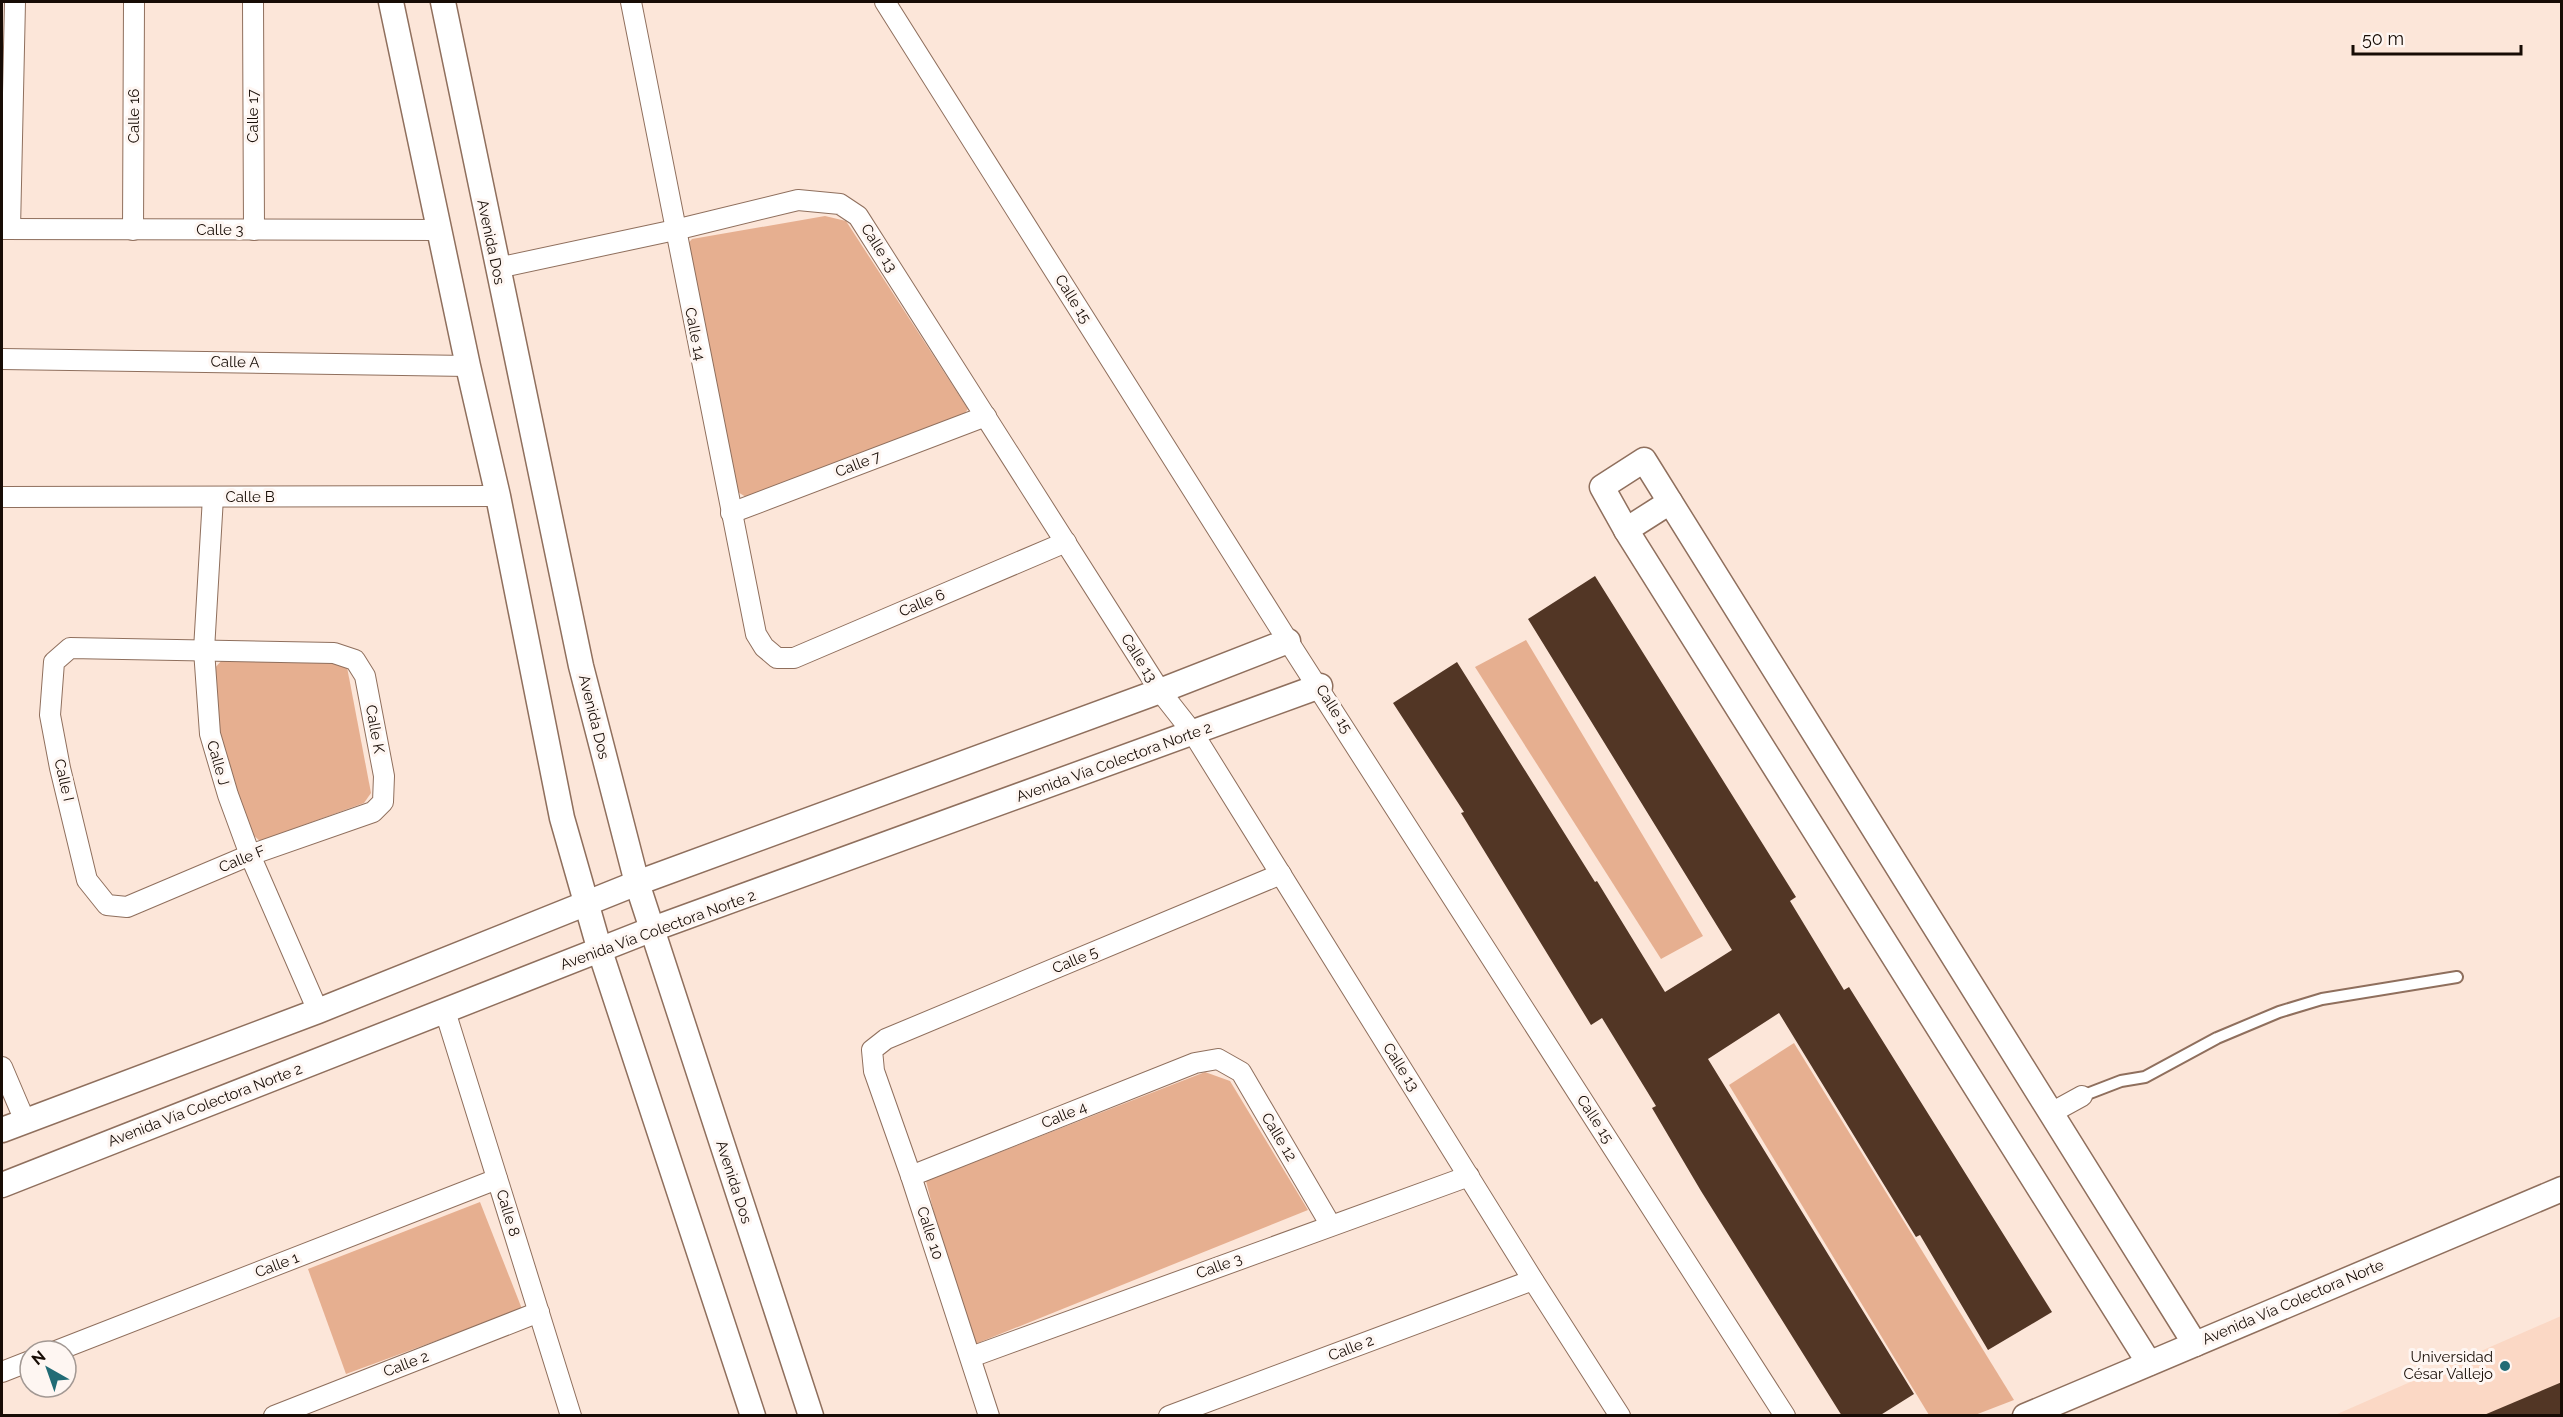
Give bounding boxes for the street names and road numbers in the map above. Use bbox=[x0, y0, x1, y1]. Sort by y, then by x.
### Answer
street label: Calle 16 bbox=[125, 89, 143, 143]
street label: Calle 17 bbox=[244, 89, 262, 143]
street label: Avenida Dos bbox=[473, 198, 509, 286]
street label: Calle 13 bbox=[857, 220, 901, 276]
street label: Calle 3 bbox=[196, 221, 244, 239]
street label: Calle 15 bbox=[1051, 271, 1095, 327]
street label: Calle 14 bbox=[681, 306, 709, 362]
street label: Calle A bbox=[210, 353, 260, 371]
street label: Calle 7 bbox=[833, 447, 883, 481]
street label: Calle B bbox=[225, 488, 275, 506]
street label: Calle 6 bbox=[896, 585, 948, 621]
street label: Calle 13 bbox=[1117, 630, 1161, 686]
street label: Avenida Dos bbox=[575, 673, 613, 761]
street label: Calle 15 bbox=[1312, 681, 1356, 737]
street label: Calle K bbox=[362, 703, 388, 755]
street label: Avenida Vía Colectora Norte 2 bbox=[1014, 718, 1214, 806]
street label: Calle J bbox=[203, 738, 233, 788]
street label: Calle I bbox=[50, 757, 78, 803]
street label: Calle F bbox=[216, 842, 268, 876]
street label: Avenida Vía Colectora Norte 2 bbox=[558, 886, 758, 974]
street label: Calle 5 bbox=[1050, 942, 1100, 978]
street label: Calle 13 bbox=[1379, 1039, 1423, 1095]
street label: Avenida Vía Colectora Norte 2 bbox=[105, 1059, 305, 1150]
street label: Calle 15 bbox=[1573, 1092, 1617, 1146]
street label: Calle 4 bbox=[1039, 1098, 1089, 1132]
street label: Calle 12 bbox=[1258, 1109, 1301, 1165]
street label: Avenida Dos bbox=[712, 1138, 756, 1226]
street label: Calle 8 bbox=[492, 1187, 524, 1239]
street label: Calle 10 bbox=[913, 1204, 947, 1262]
street label: Calle 1 bbox=[252, 1248, 302, 1282]
street label: Calle 3 bbox=[1194, 1249, 1244, 1283]
street label: Avenida Vía Colectora Norte bbox=[2200, 1256, 2387, 1348]
street label: Calle 2 bbox=[1326, 1331, 1376, 1365]
street label: Calle 2 bbox=[381, 1347, 431, 1381]

